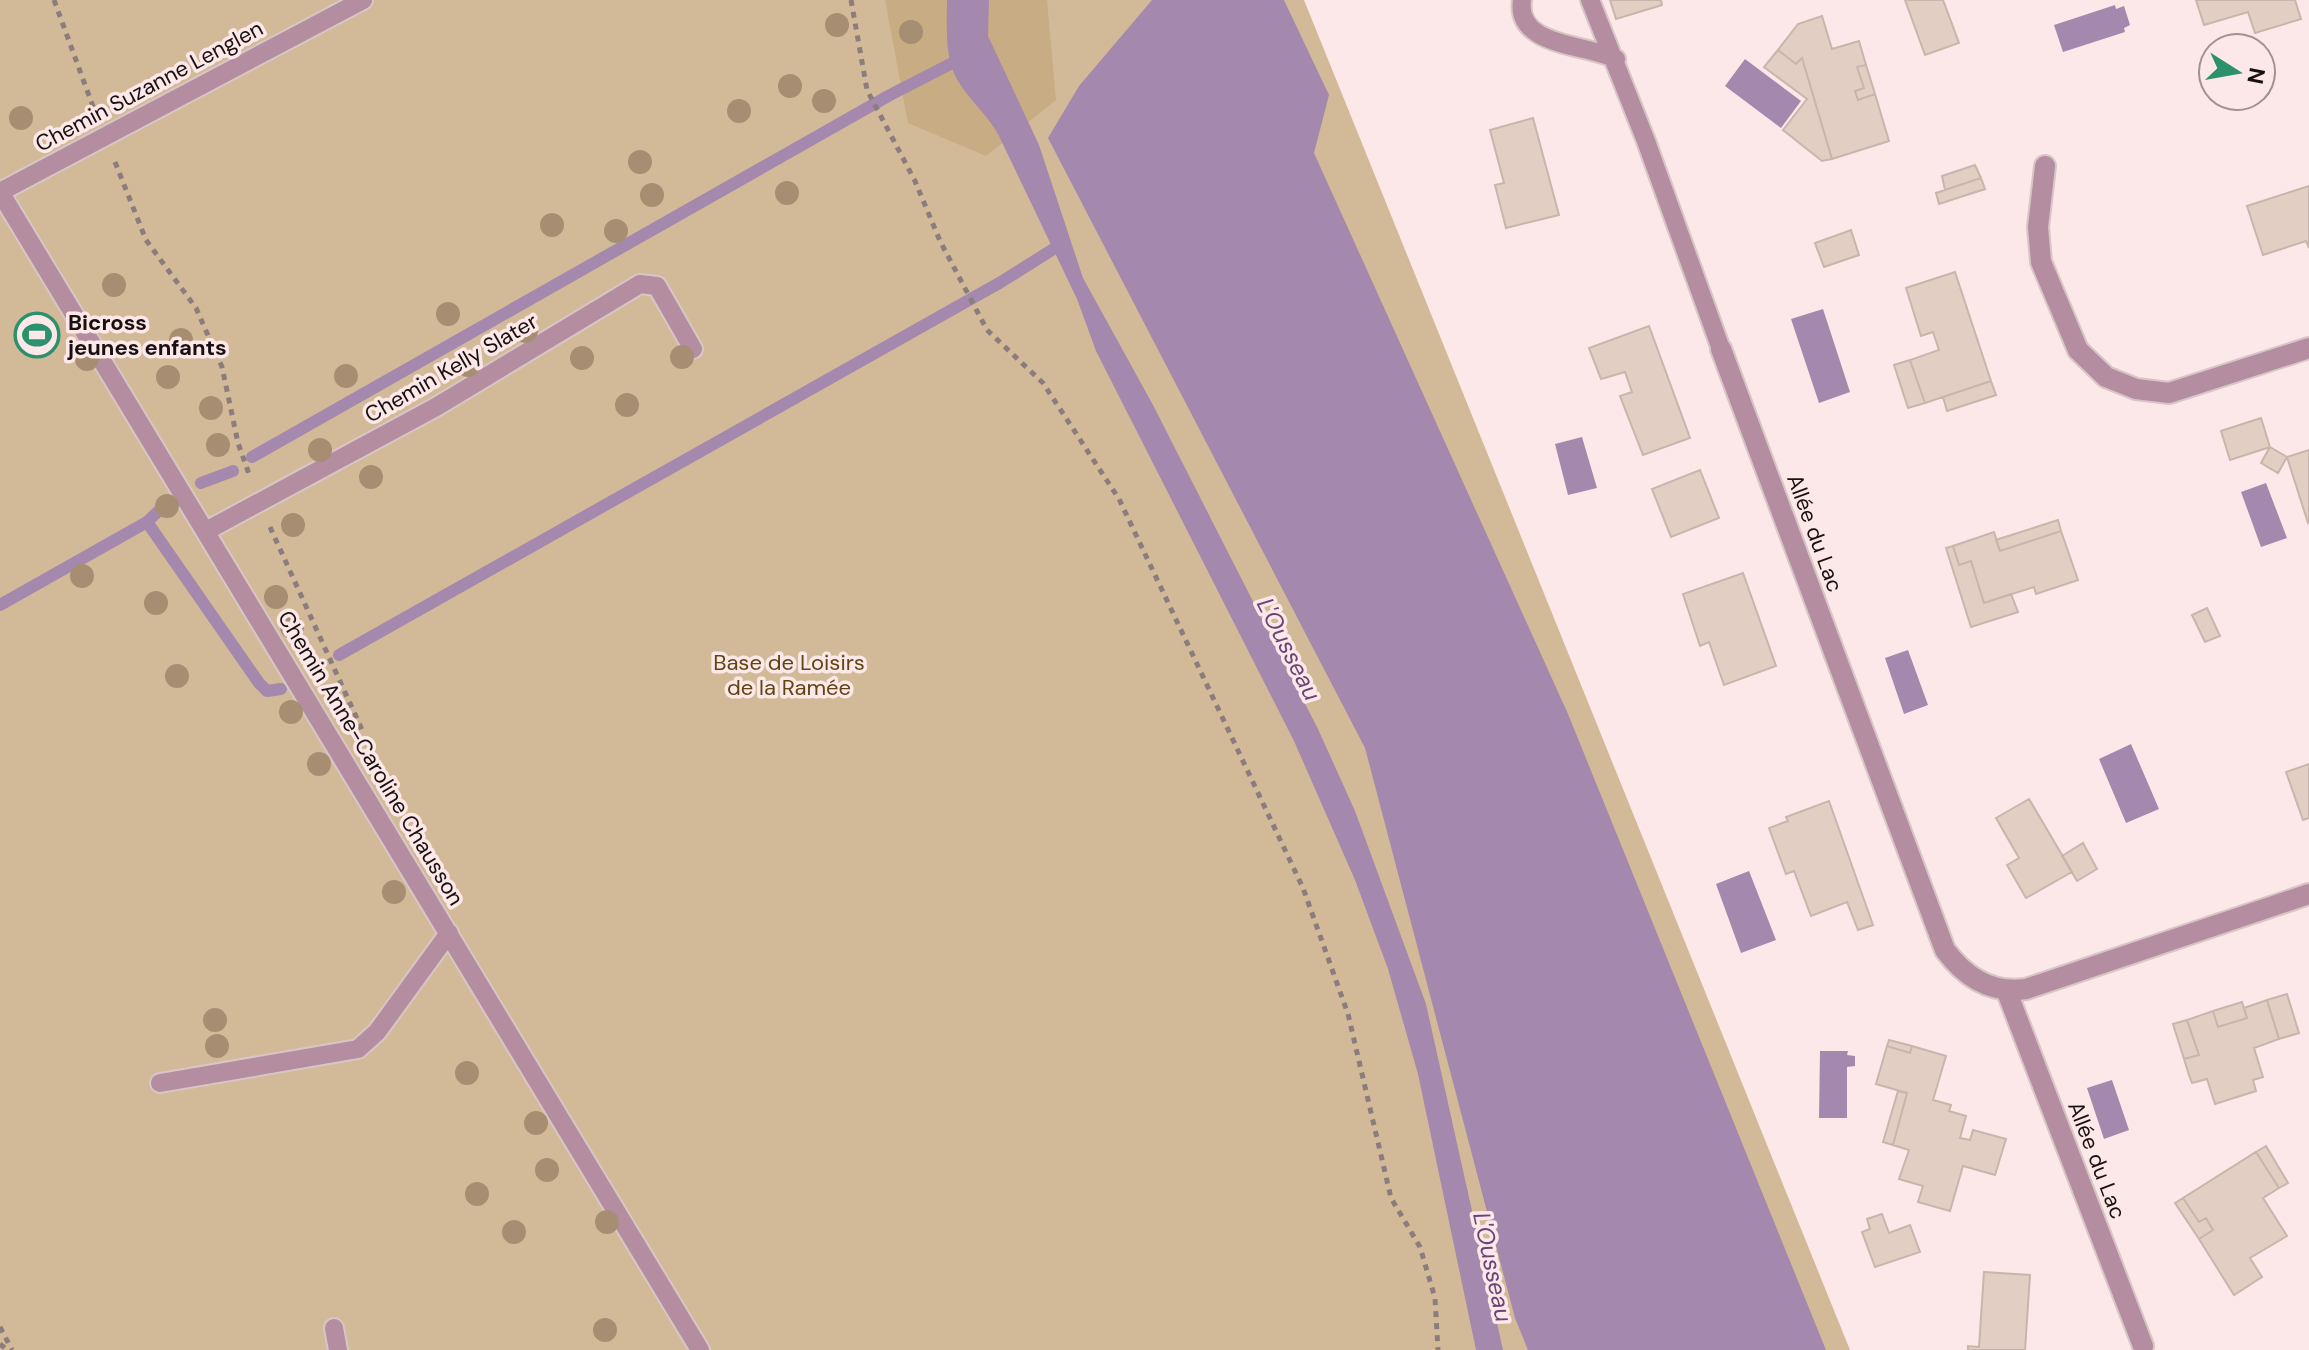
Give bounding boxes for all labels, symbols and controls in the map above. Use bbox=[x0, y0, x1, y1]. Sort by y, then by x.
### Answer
street label: Chemin Suzanne Lenglen bbox=[30, 14, 268, 158]
north arrow bbox=[2197, 32, 2277, 112]
text: N bbox=[2240, 65, 2272, 86]
street label: Chemin Kelly Slater bbox=[359, 307, 543, 429]
place label: Bicross jeunes enfants bbox=[67, 308, 227, 362]
sports icon: Bicross jeunes enfants bbox=[13, 311, 61, 359]
street label: Allée du Lac bbox=[1780, 470, 1850, 596]
water label: L'Ousseau bbox=[1250, 592, 1328, 706]
street label: Chemin Anne-Caroline Chausson bbox=[271, 605, 471, 911]
park label: Base de Loisirs de la Ramée bbox=[713, 648, 865, 702]
street label: Allée du Lac bbox=[2061, 1097, 2133, 1223]
water label: L'Ousseau bbox=[1466, 1209, 1520, 1325]

